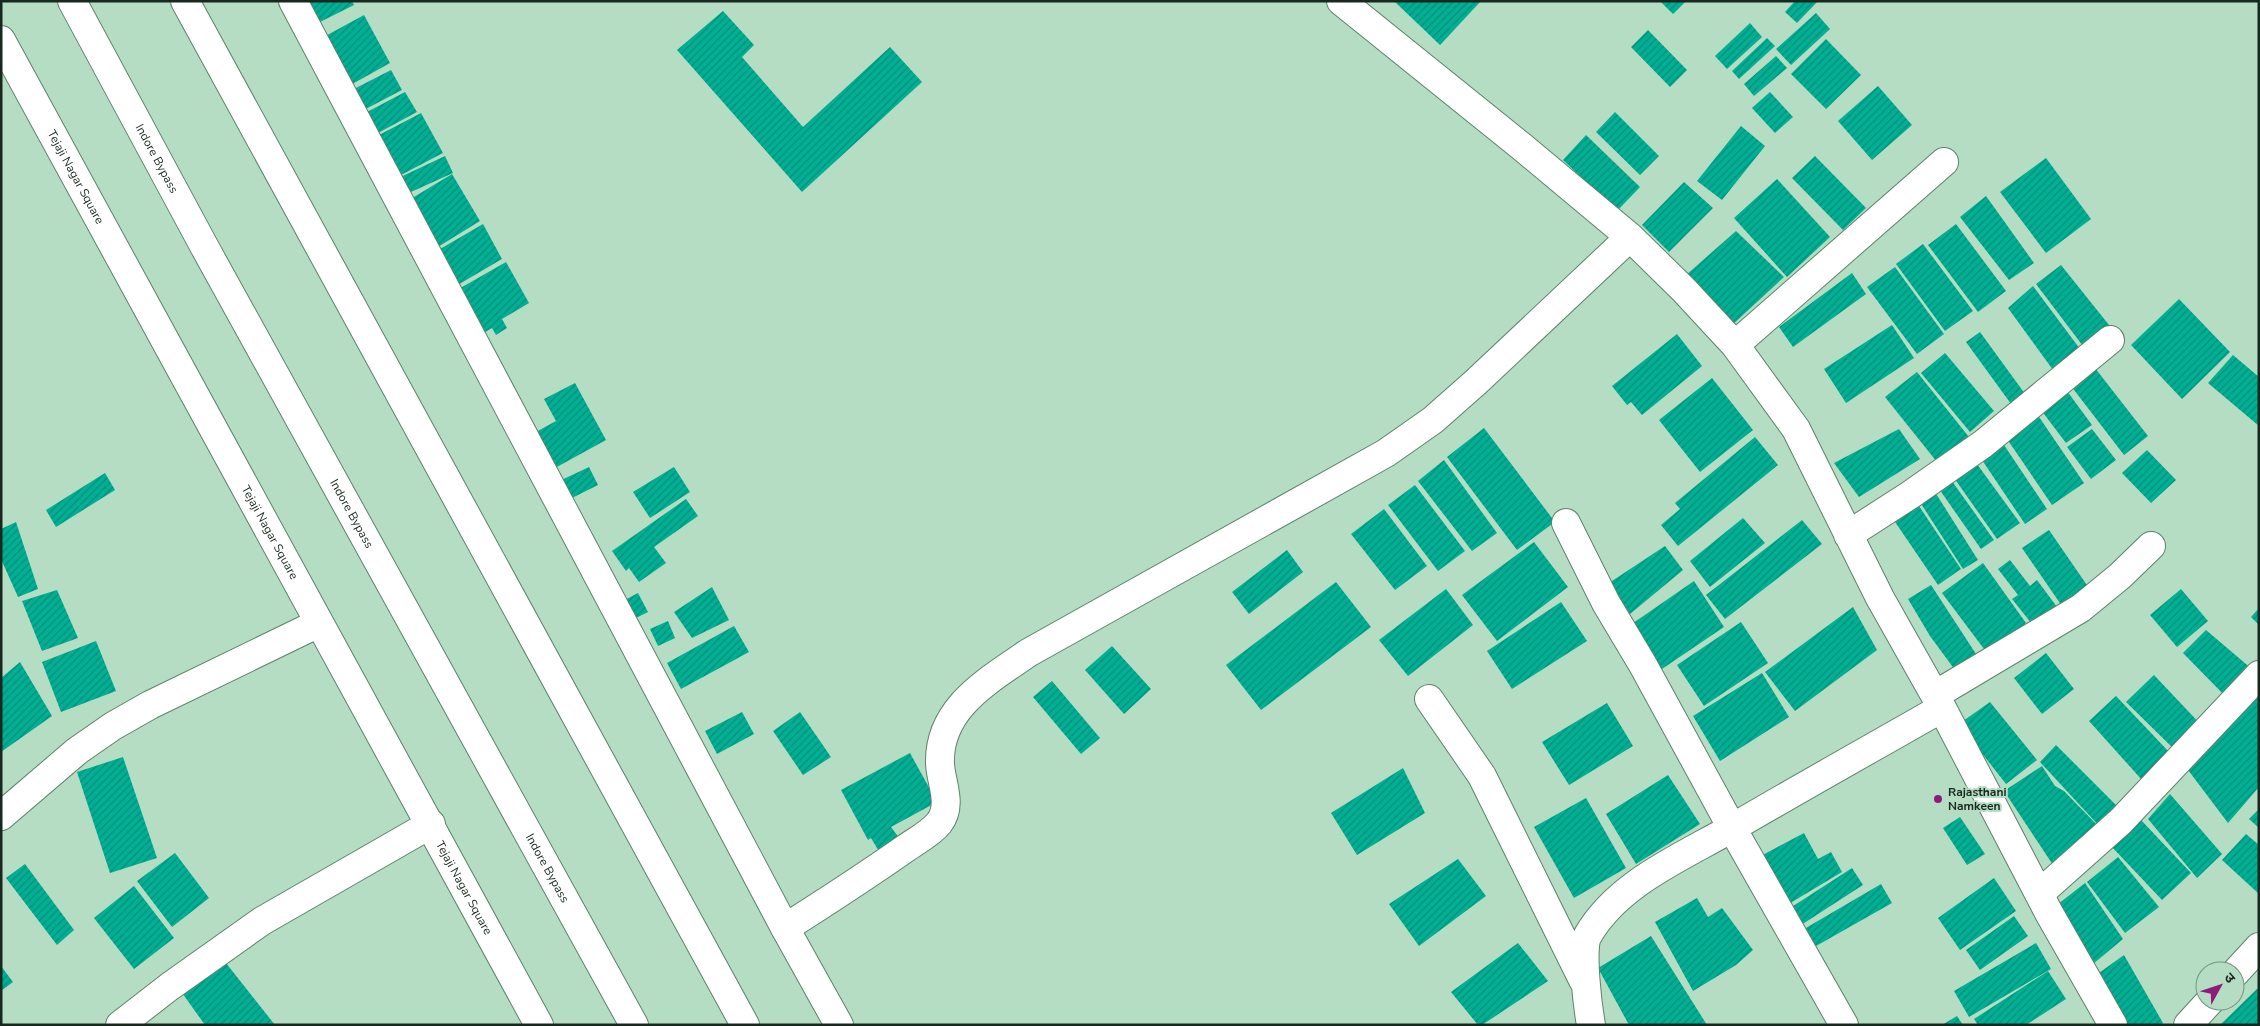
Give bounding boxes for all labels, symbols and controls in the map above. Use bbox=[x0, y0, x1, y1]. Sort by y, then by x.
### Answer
street label: Indore Bypass bbox=[132, 121, 182, 196]
street label: Tejaji Nagar Square bbox=[44, 127, 108, 227]
street label: Indore Bypass bbox=[326, 476, 377, 551]
street label: Tejaji Nagar Square bbox=[238, 482, 302, 582]
place label: Rajasthani Namkeen bbox=[1948, 784, 2006, 814]
marker: Rajasthani Namkeen bbox=[1932, 793, 1944, 805]
street label: Indore Bypass bbox=[522, 831, 573, 906]
street label: Tejaji Nagar Square bbox=[432, 838, 496, 938]
north arrow bbox=[2195, 961, 2245, 1011]
text: उ bbox=[2220, 969, 2240, 988]

